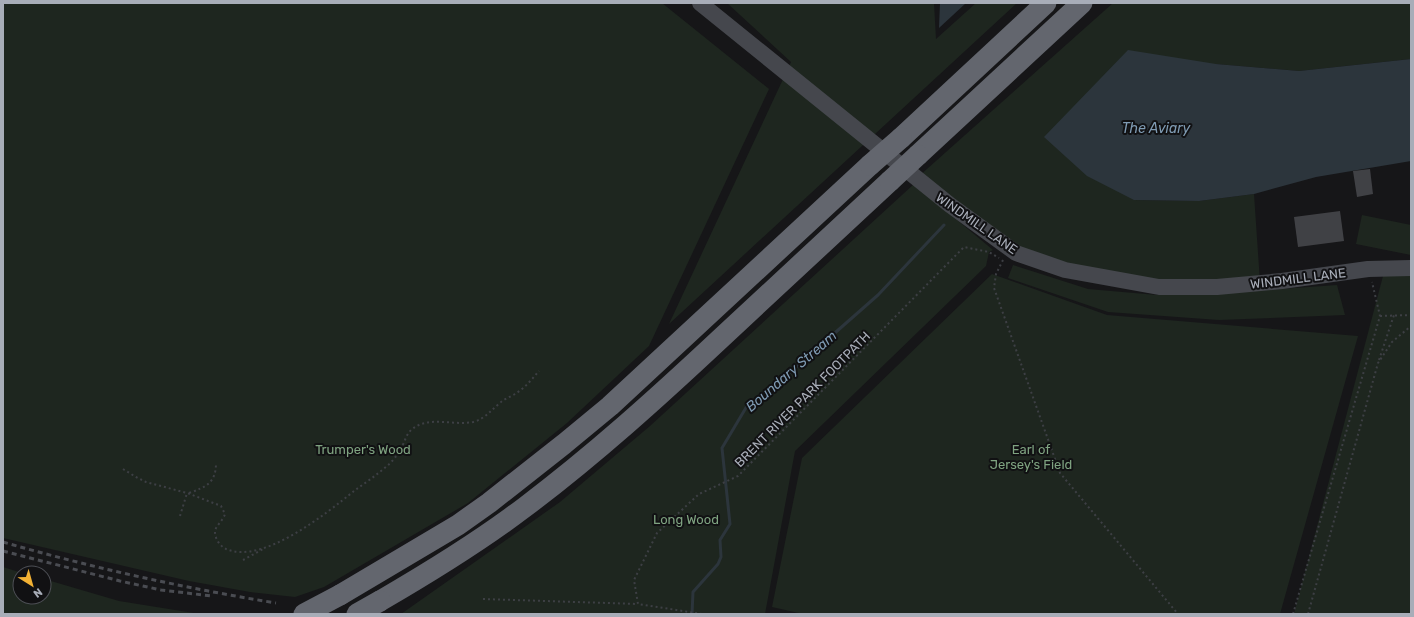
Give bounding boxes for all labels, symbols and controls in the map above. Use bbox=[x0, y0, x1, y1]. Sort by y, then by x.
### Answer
water label: The Aviary bbox=[1122, 120, 1192, 137]
street label: WINDMILL LANE bbox=[933, 190, 1021, 257]
street label: WINDMILL LANE bbox=[1249, 265, 1347, 292]
water label: Boundary Stream bbox=[742, 327, 840, 415]
street label: BRENT RIVER PARK FOOTPATH bbox=[731, 328, 873, 470]
park label: Trumper's Wood bbox=[315, 442, 411, 457]
park label: Earl of Jersey's Field bbox=[990, 442, 1072, 472]
park label: Long Wood bbox=[653, 512, 719, 528]
north arrow bbox=[12, 565, 52, 605]
text: N bbox=[31, 585, 45, 600]

